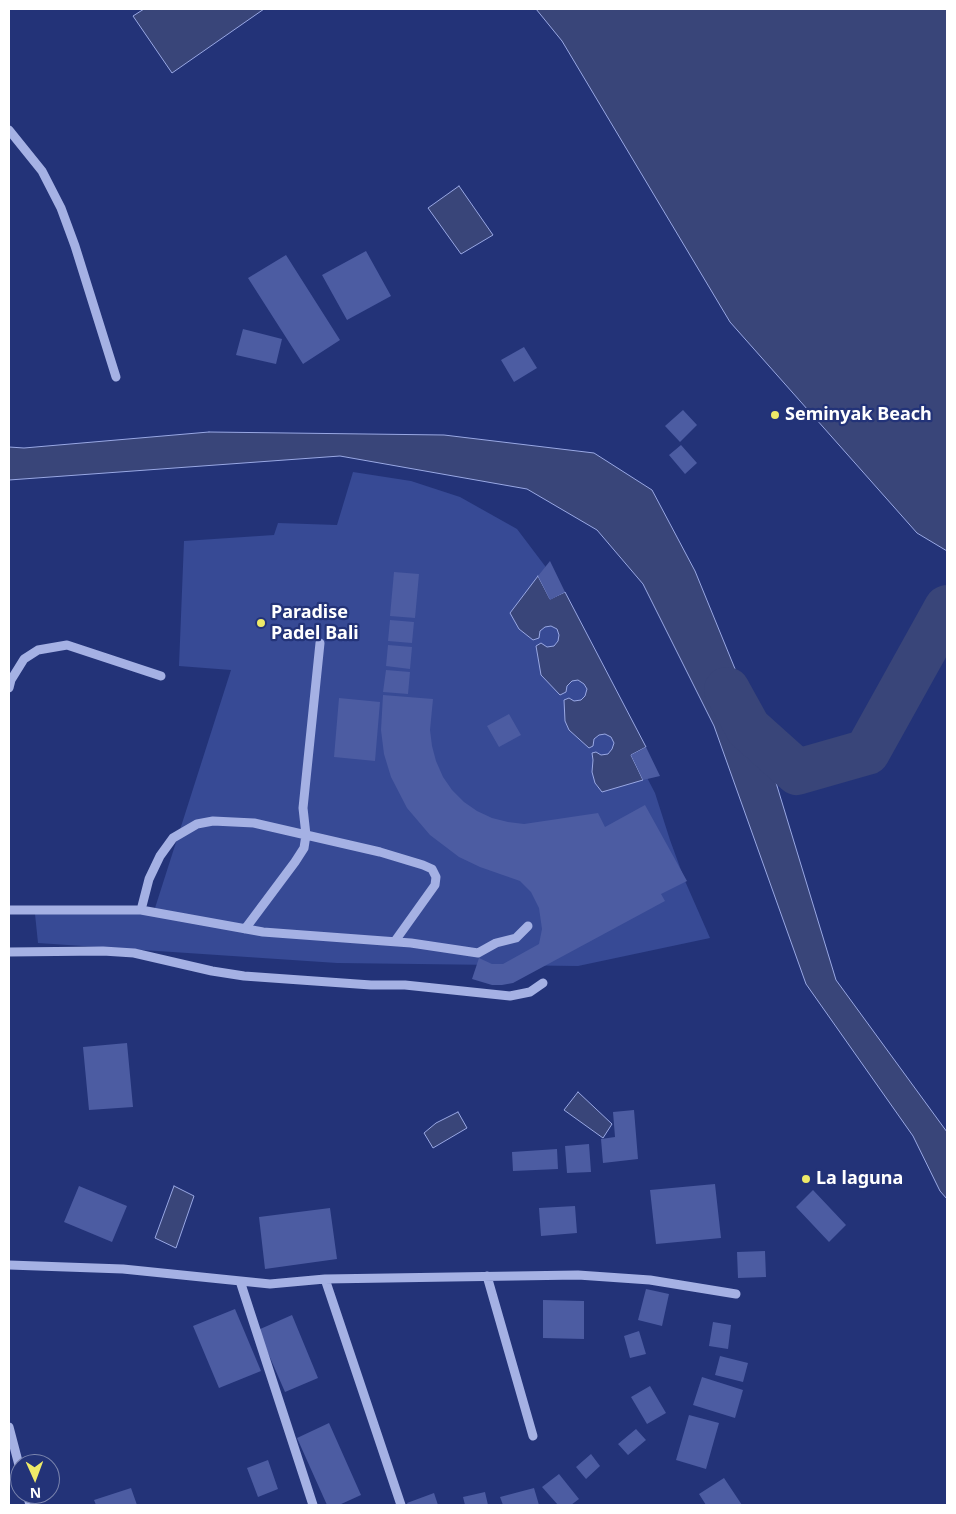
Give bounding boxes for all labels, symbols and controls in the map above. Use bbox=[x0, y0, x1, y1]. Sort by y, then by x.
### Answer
place label: Seminyak Beach bbox=[785, 404, 932, 426]
marker: Seminyak Beach bbox=[769, 409, 781, 421]
place label: Paradise Padel Bali bbox=[271, 602, 359, 644]
marker: Paradise Padel Bali bbox=[255, 617, 267, 629]
place label: La laguna bbox=[816, 1168, 903, 1190]
marker: La laguna bbox=[800, 1173, 812, 1185]
north arrow bbox=[10, 1454, 60, 1504]
text: N bbox=[29, 1484, 42, 1503]

